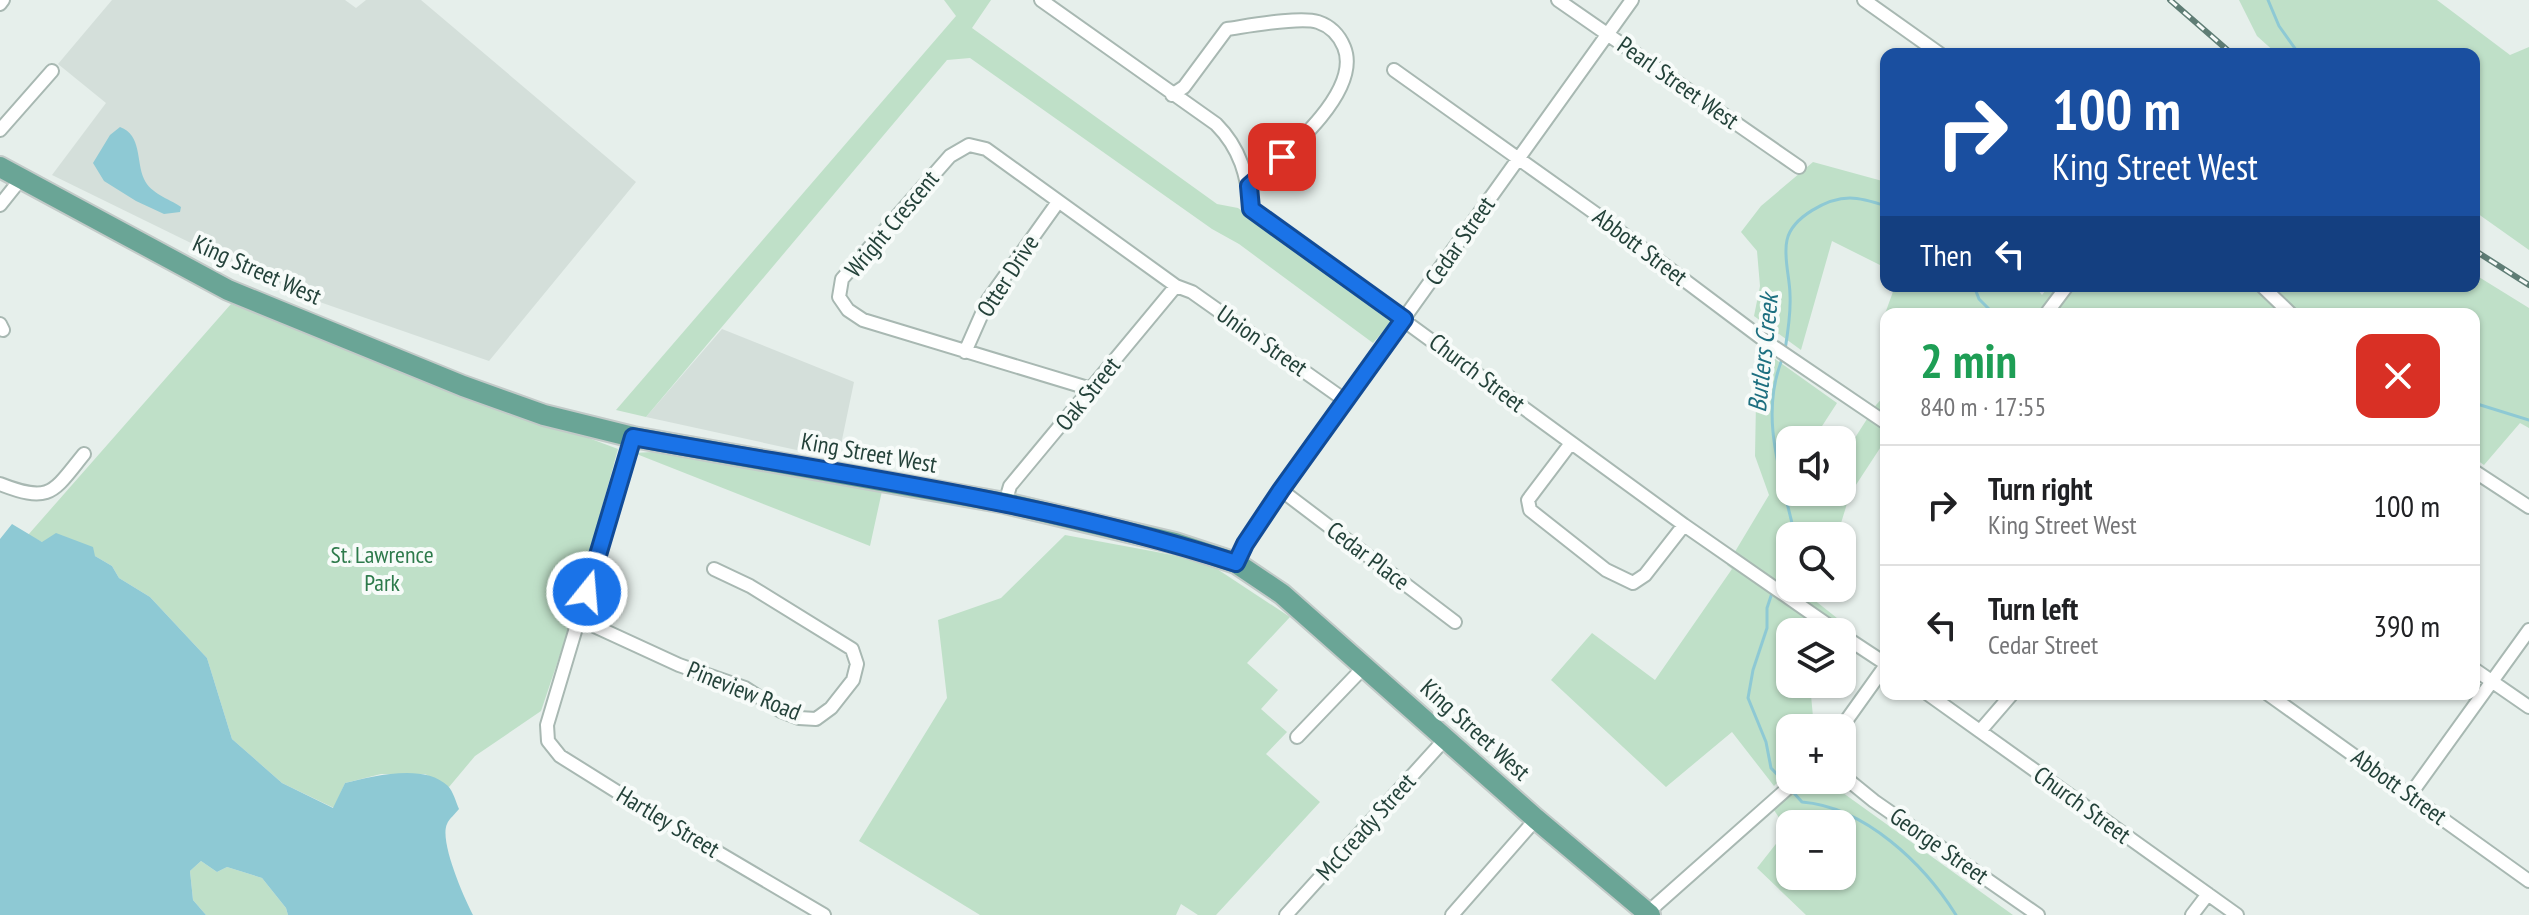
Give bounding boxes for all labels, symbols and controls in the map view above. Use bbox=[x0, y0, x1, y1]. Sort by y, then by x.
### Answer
street label: Pearl Street West bbox=[1612, 29, 1745, 136]
text: 100 m bbox=[2052, 73, 2181, 145]
icon: right bbox=[1920, 80, 2024, 184]
pin bbox=[1248, 123, 1316, 191]
icon: arrive bbox=[1260, 135, 1304, 179]
text: King Street West bbox=[2052, 143, 2258, 190]
street label: Wright Crescent bbox=[838, 164, 946, 284]
street label: Cedar Street bbox=[1418, 190, 1502, 291]
street label: Abbott Street bbox=[1587, 201, 1694, 292]
street label: King Street West bbox=[188, 227, 327, 312]
street label: Otter Drive bbox=[970, 229, 1045, 322]
icon: left bbox=[1988, 232, 2032, 276]
text: Then bbox=[1920, 235, 1972, 274]
water label: Butlers Creek bbox=[1740, 289, 1785, 414]
street label: Union Street bbox=[1211, 298, 1314, 383]
street label: Church Street bbox=[1423, 326, 1532, 419]
text: 2 min bbox=[1920, 329, 2017, 391]
button: close bbox=[2356, 334, 2440, 418]
street label: Oak Street bbox=[1048, 350, 1127, 437]
text: 840 m · 17:55 bbox=[1920, 390, 2046, 423]
street label: King Street West bbox=[799, 425, 940, 480]
map controls bbox=[1776, 426, 1856, 890]
button: sound bbox=[1776, 426, 1856, 506]
text: Turn right bbox=[1988, 469, 2092, 508]
icon: right bbox=[1920, 483, 1964, 527]
text: 100 m bbox=[2374, 486, 2440, 525]
text: King Street West bbox=[1988, 508, 2137, 541]
street label: Cedar Place bbox=[1321, 514, 1416, 597]
button: search bbox=[1776, 522, 1856, 602]
park label: St. Lawrence Park bbox=[330, 539, 434, 598]
position arrow bbox=[545, 550, 629, 634]
text: Turn left bbox=[1988, 589, 2078, 628]
icon: left bbox=[1920, 603, 1964, 647]
text: 390 m bbox=[2374, 606, 2440, 645]
button: layers bbox=[1776, 618, 1856, 698]
text: Cedar Street bbox=[1988, 628, 2098, 661]
street label: Pineview Road bbox=[683, 654, 806, 727]
street label: King Street West bbox=[1414, 672, 1537, 787]
button: + bbox=[1776, 714, 1856, 794]
street label: Abbott Street bbox=[2345, 742, 2453, 832]
street label: Church Street bbox=[2028, 759, 2137, 850]
street label: McCready Street bbox=[1309, 766, 1422, 887]
street label: Hartley Street bbox=[611, 779, 726, 865]
street label: George Street bbox=[1884, 800, 1995, 891]
button: − bbox=[1776, 810, 1856, 890]

